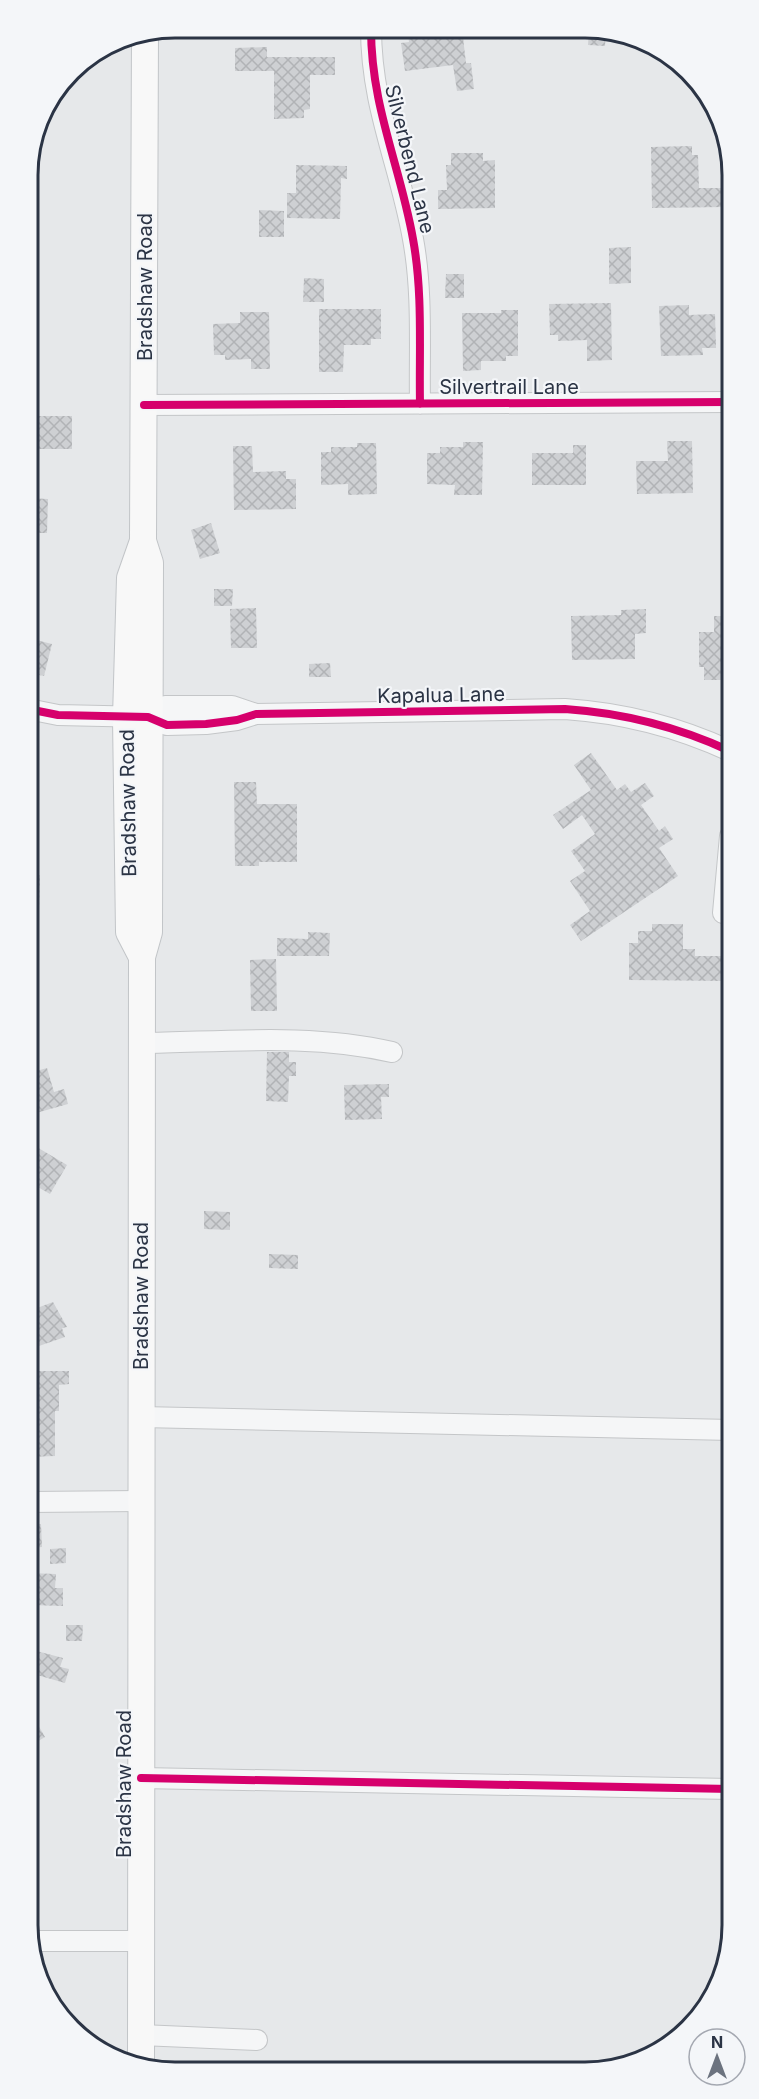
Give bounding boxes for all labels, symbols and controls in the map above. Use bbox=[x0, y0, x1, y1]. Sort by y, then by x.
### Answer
street label: Silverbend Lane bbox=[380, 82, 440, 236]
street label: Bradshaw Road bbox=[133, 213, 157, 361]
street label: Silvertrail Lane bbox=[439, 375, 579, 399]
street label: Kapalua Lane bbox=[377, 682, 505, 708]
street label: Bradshaw Road bbox=[115, 729, 141, 877]
street label: Bradshaw Road bbox=[129, 1222, 153, 1370]
street label: Bradshaw Road bbox=[112, 1710, 136, 1858]
north arrow bbox=[687, 2027, 747, 2087]
text: N bbox=[711, 2032, 723, 2052]

